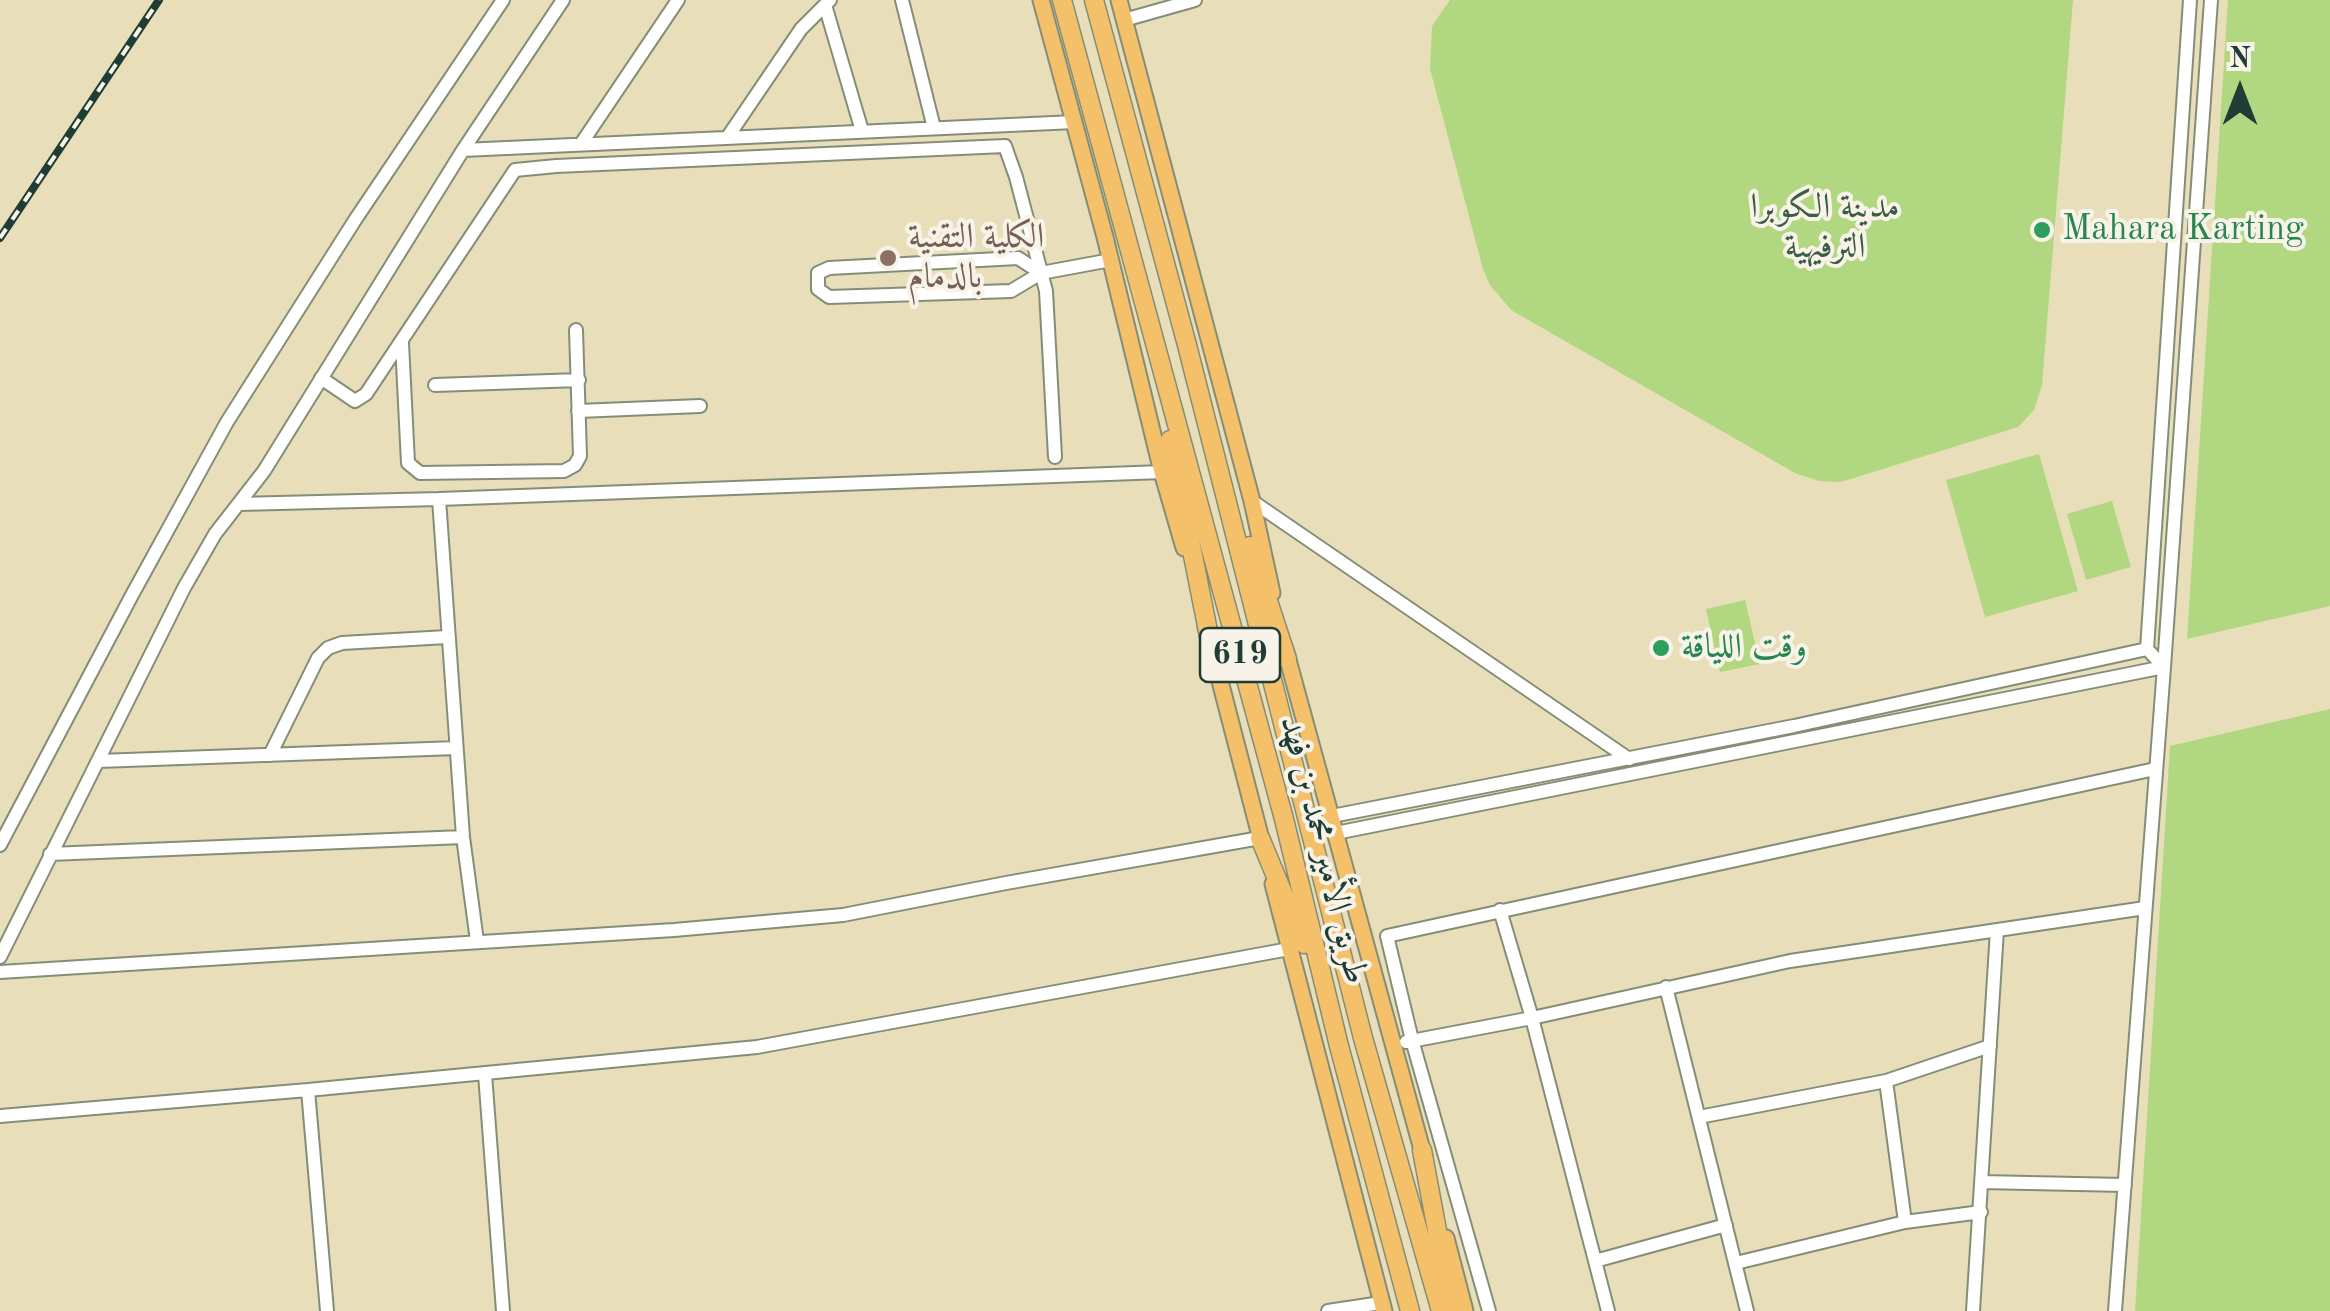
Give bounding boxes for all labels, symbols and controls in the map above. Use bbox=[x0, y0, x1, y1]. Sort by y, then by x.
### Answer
north arrow bbox=[2190, 40, 2290, 140]
text: N bbox=[2229, 46, 2251, 74]
park label: مدينة الكوبرا الترفيهية bbox=[1750, 187, 1900, 269]
place label: Mahara Karting bbox=[2062, 209, 2304, 251]
place label: الكلية التقنية بالدمام bbox=[908, 217, 1044, 299]
marker: Mahara Karting bbox=[2031, 219, 2053, 241]
marker: الكلية التقنية بالدمام bbox=[877, 247, 899, 269]
place label: وقت اللياقة bbox=[1681, 627, 1807, 669]
road number: 619 bbox=[1200, 628, 1280, 682]
marker: وقت اللياقة bbox=[1650, 637, 1672, 659]
street label: طريق الأمير محمد بن فهد bbox=[1269, 712, 1377, 988]

